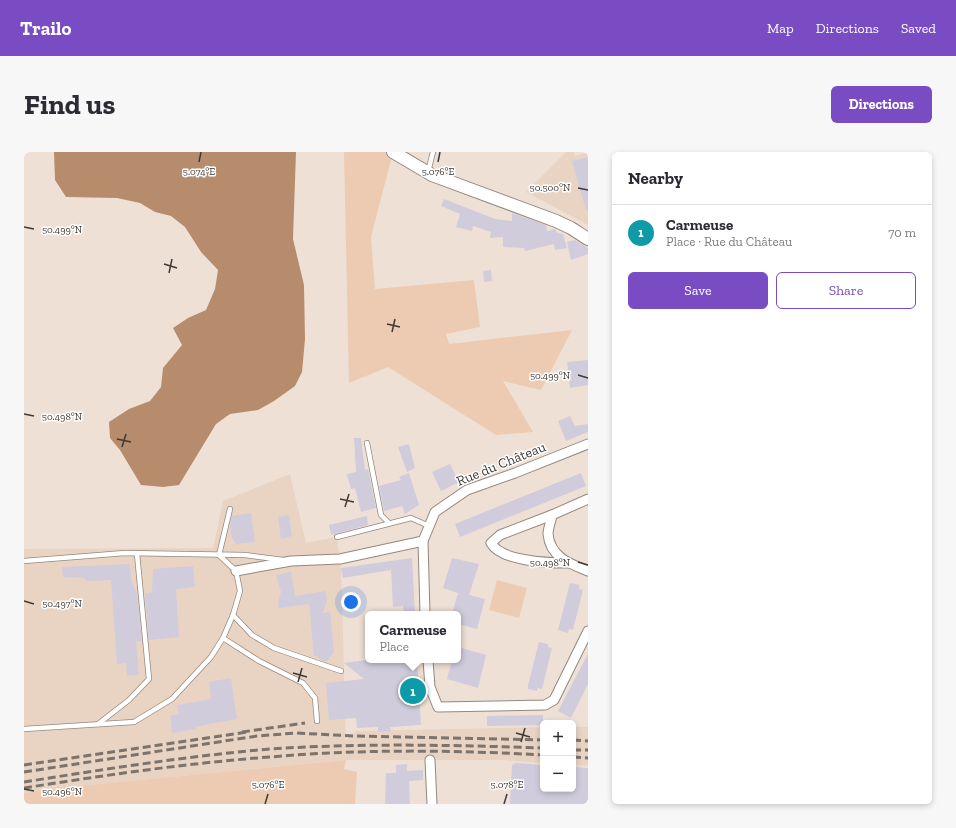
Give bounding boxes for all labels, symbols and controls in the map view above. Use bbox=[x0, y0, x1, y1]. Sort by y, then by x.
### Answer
text: Trailo bbox=[20, 17, 71, 40]
text: Map bbox=[767, 20, 794, 37]
text: Directions bbox=[816, 20, 879, 37]
text: Saved bbox=[901, 20, 936, 37]
button: Directions bbox=[831, 86, 932, 123]
text: Find us bbox=[24, 88, 115, 121]
text: 5.074°E bbox=[183, 166, 215, 178]
text: 5.076°E bbox=[422, 166, 454, 178]
text: Nearby bbox=[628, 168, 683, 188]
text: 50.500°N bbox=[530, 182, 571, 194]
text: Carmeuse bbox=[666, 216, 733, 234]
text: 50.499°N bbox=[42, 224, 83, 236]
text: 1 bbox=[638, 225, 644, 240]
text: 70 m bbox=[888, 225, 916, 240]
text: Place · Rue du Château bbox=[666, 234, 792, 249]
button: Save bbox=[628, 272, 768, 309]
button: Share bbox=[776, 272, 916, 309]
text: 50.499°N bbox=[530, 370, 571, 382]
text: 50.498°N bbox=[42, 411, 83, 423]
street label: Rue du Château bbox=[454, 438, 548, 490]
text: 50.498°N bbox=[530, 557, 571, 569]
your location bbox=[341, 592, 361, 612]
text: 50.497°N bbox=[42, 598, 82, 610]
popup bbox=[365, 611, 461, 663]
text: Carmeuse bbox=[379, 621, 447, 639]
text: Place bbox=[379, 639, 409, 654]
pin: 1 bbox=[400, 676, 426, 706]
map controls bbox=[540, 720, 576, 792]
button: + bbox=[540, 720, 576, 756]
button: − bbox=[540, 756, 576, 792]
text: 5.076°E bbox=[252, 779, 284, 791]
text: 5.078°E bbox=[491, 779, 524, 791]
text: 50.496°N bbox=[42, 786, 83, 798]

